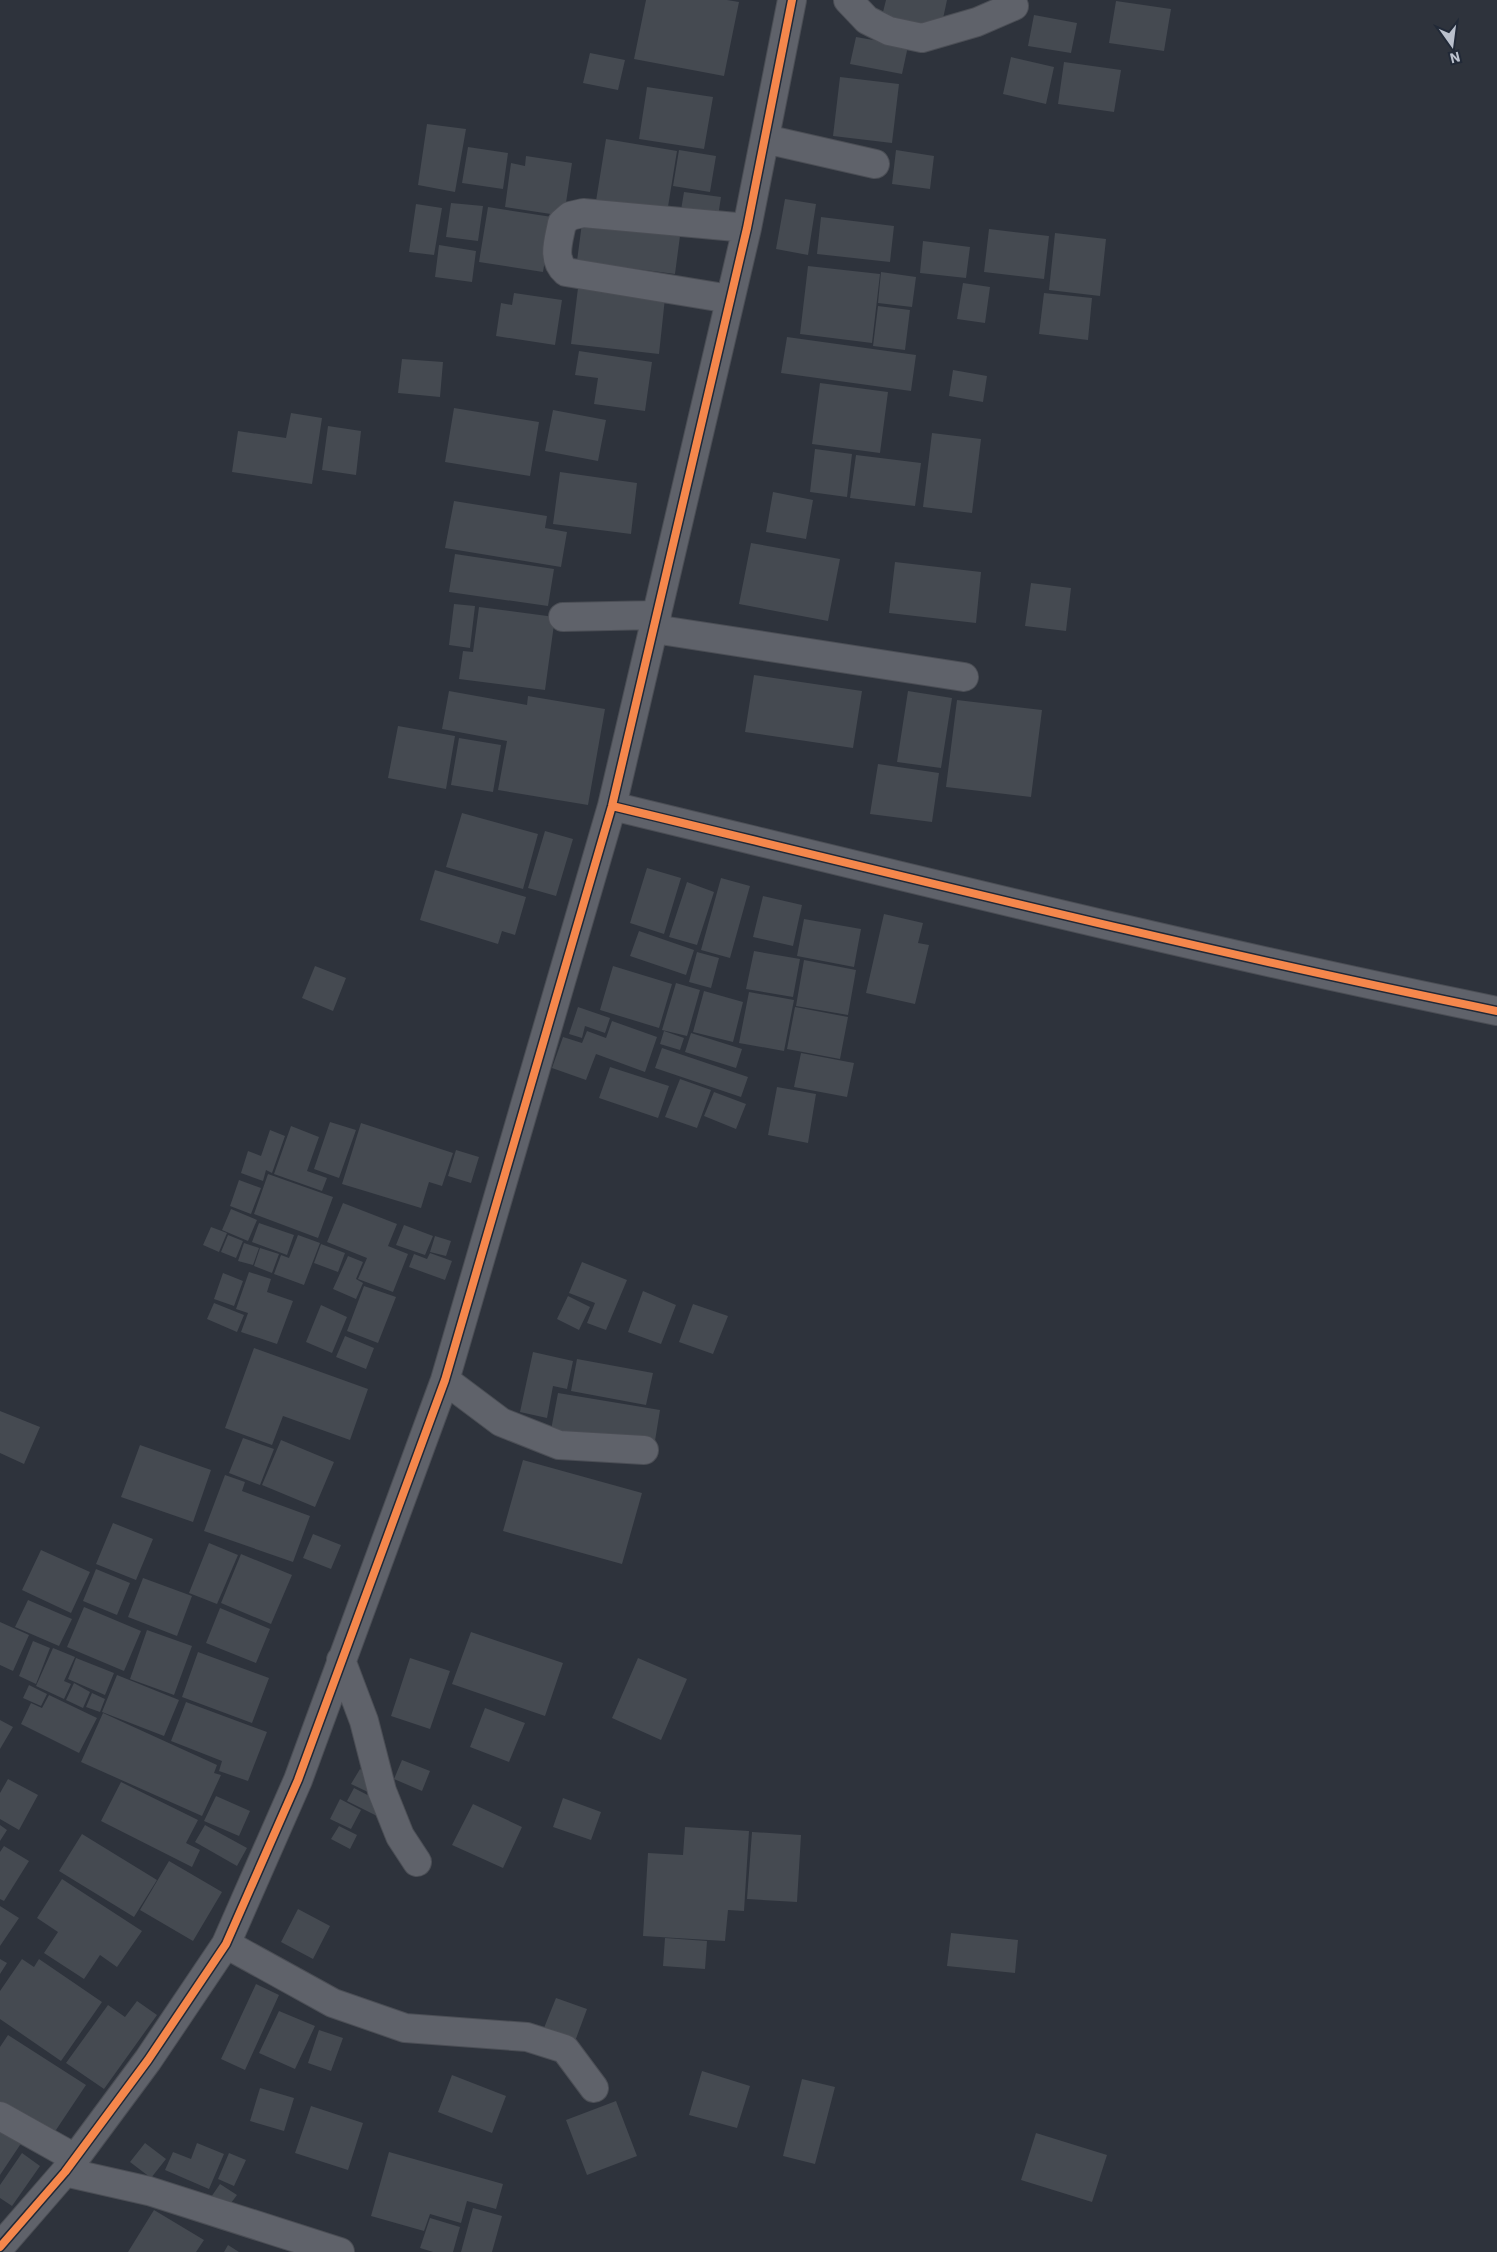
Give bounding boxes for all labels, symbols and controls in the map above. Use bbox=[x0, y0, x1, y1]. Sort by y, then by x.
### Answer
north arrow bbox=[1427, 20, 1477, 70]
text: N bbox=[1448, 48, 1462, 68]

